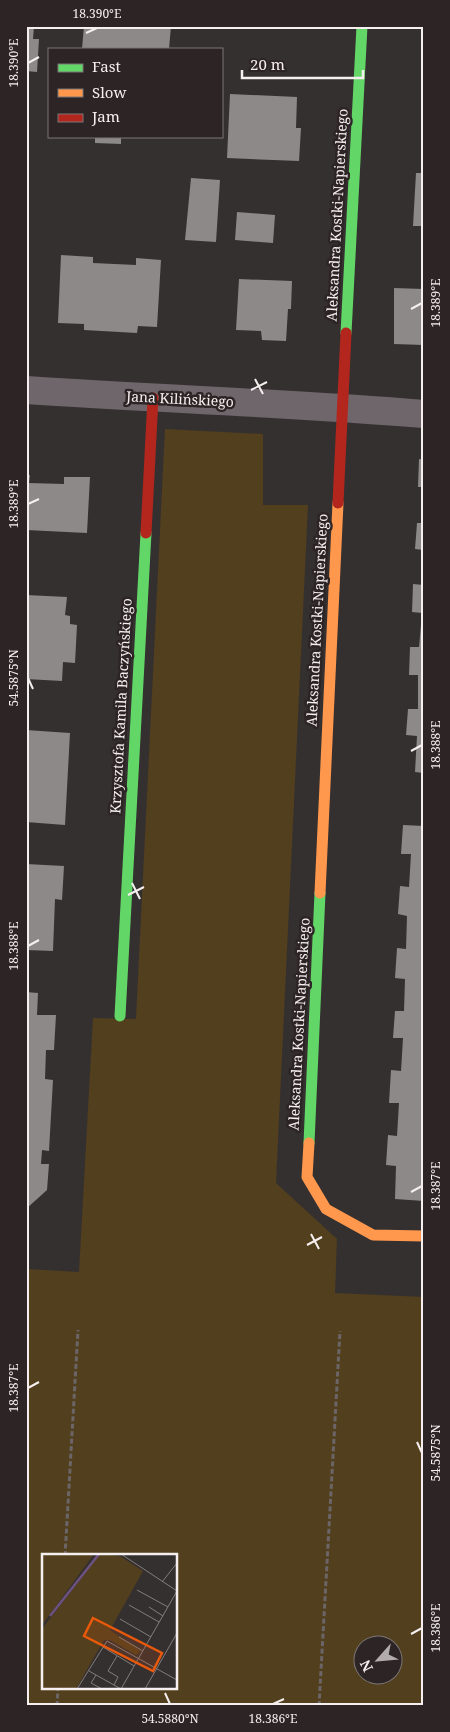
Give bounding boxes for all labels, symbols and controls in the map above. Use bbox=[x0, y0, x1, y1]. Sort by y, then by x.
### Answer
text: 18.390°E bbox=[73, 5, 121, 22]
text: 18.390°E bbox=[5, 39, 22, 87]
legend bbox=[48, 48, 222, 138]
scale bar bbox=[242, 48, 364, 80]
text: 20 m bbox=[250, 54, 285, 74]
text: Fast bbox=[92, 56, 121, 76]
text: Slow bbox=[92, 82, 126, 102]
text: Jam bbox=[91, 106, 120, 126]
street label: Aleksandra Kostki-Napierskiego bbox=[321, 108, 352, 322]
text: 18.389°E bbox=[427, 279, 444, 327]
street label: Jana Kilińskiego bbox=[125, 386, 234, 411]
text: 18.389°E bbox=[5, 480, 22, 528]
street label: Aleksandra Kostki-Napierskiego bbox=[301, 513, 332, 727]
street label: Krzysztofa Kamila Baczyńskiego bbox=[105, 598, 136, 814]
text: 54.5875°N bbox=[5, 649, 22, 707]
text: 18.388°E bbox=[427, 721, 444, 769]
street label: Aleksandra Kostki-Napierskiego bbox=[283, 917, 314, 1131]
text: 18.388°E bbox=[5, 922, 22, 970]
text: 18.387°E bbox=[427, 1162, 444, 1210]
text: 18.387°E bbox=[5, 1364, 22, 1412]
text: 54.5875°N bbox=[427, 1424, 444, 1482]
inset map bbox=[42, 1554, 178, 1690]
text: 18.386°E bbox=[427, 1604, 444, 1652]
north arrow bbox=[352, 1634, 402, 1684]
text: N bbox=[355, 1657, 377, 1675]
text: 54.5880°N bbox=[141, 1710, 199, 1727]
text: 18.386°E bbox=[249, 1710, 297, 1727]

